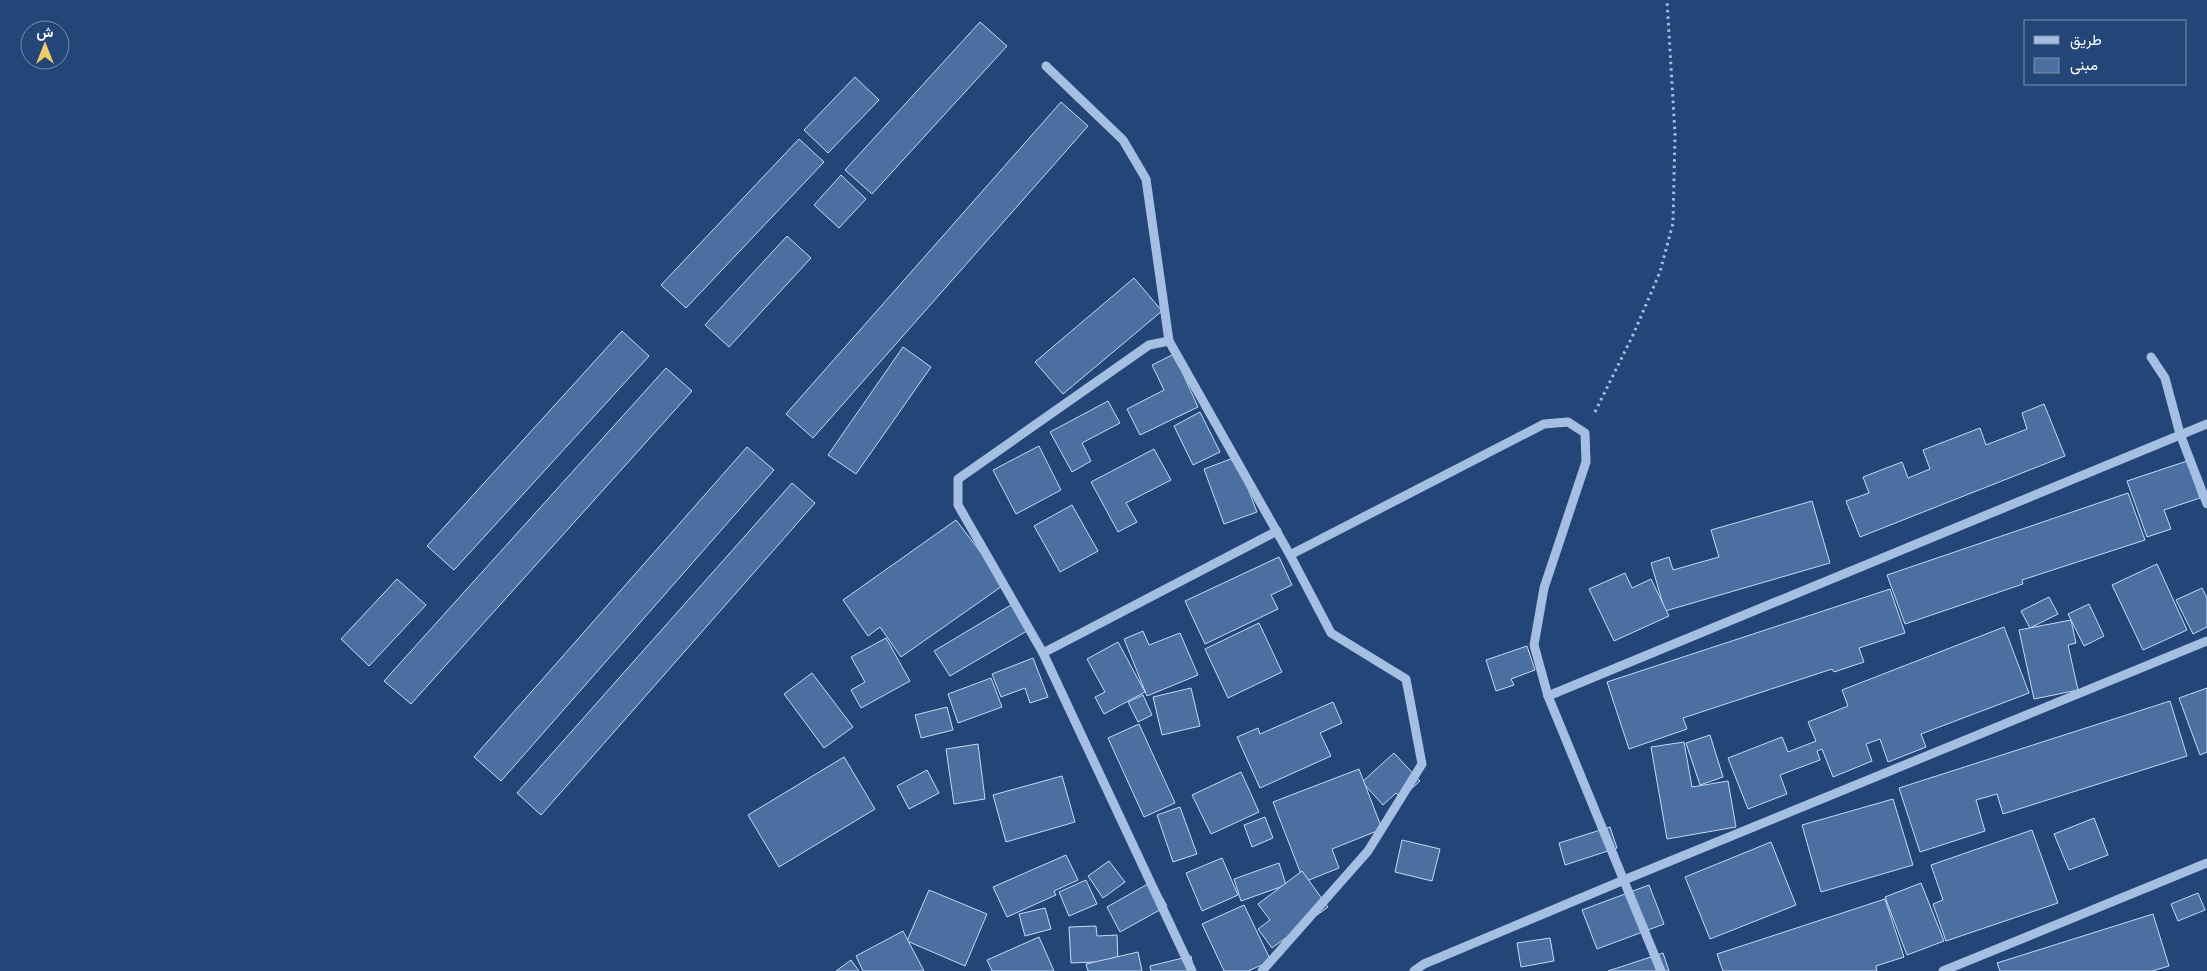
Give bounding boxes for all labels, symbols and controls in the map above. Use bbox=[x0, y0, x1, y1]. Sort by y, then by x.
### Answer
north arrow bbox=[20, 20, 70, 70]
legend bbox=[2024, 20, 2187, 85]
text: ش bbox=[37, 24, 54, 41]
text: طريق bbox=[2070, 31, 2102, 50]
text: مبنى bbox=[2070, 56, 2098, 75]

